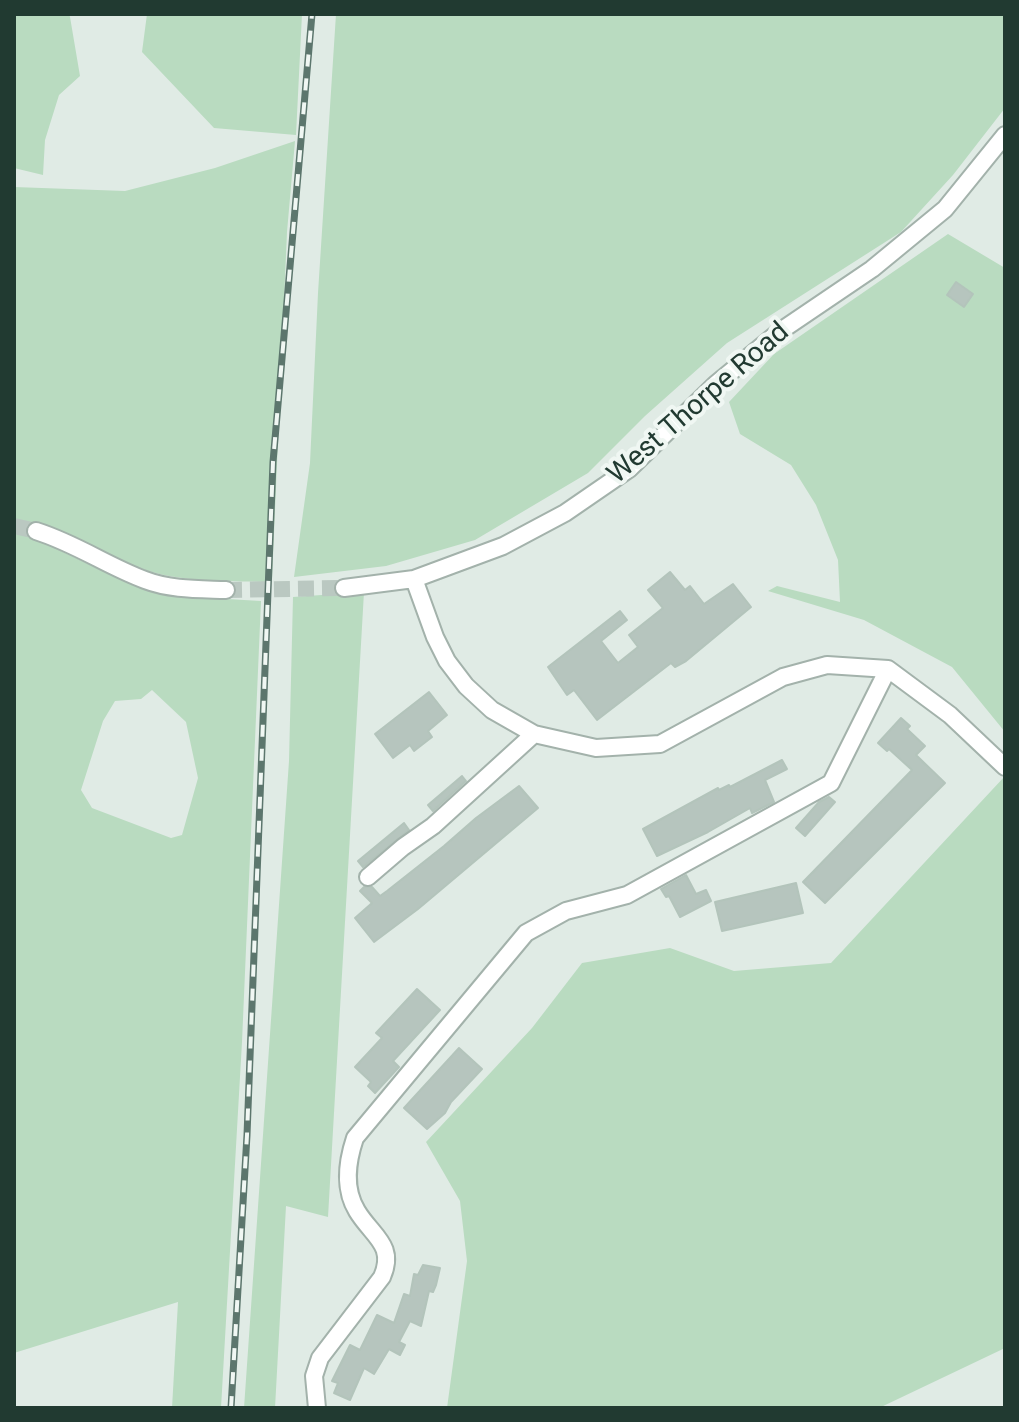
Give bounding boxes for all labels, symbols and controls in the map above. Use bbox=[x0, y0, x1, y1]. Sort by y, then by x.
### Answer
street label: West Thorpe Road bbox=[602, 316, 796, 492]

